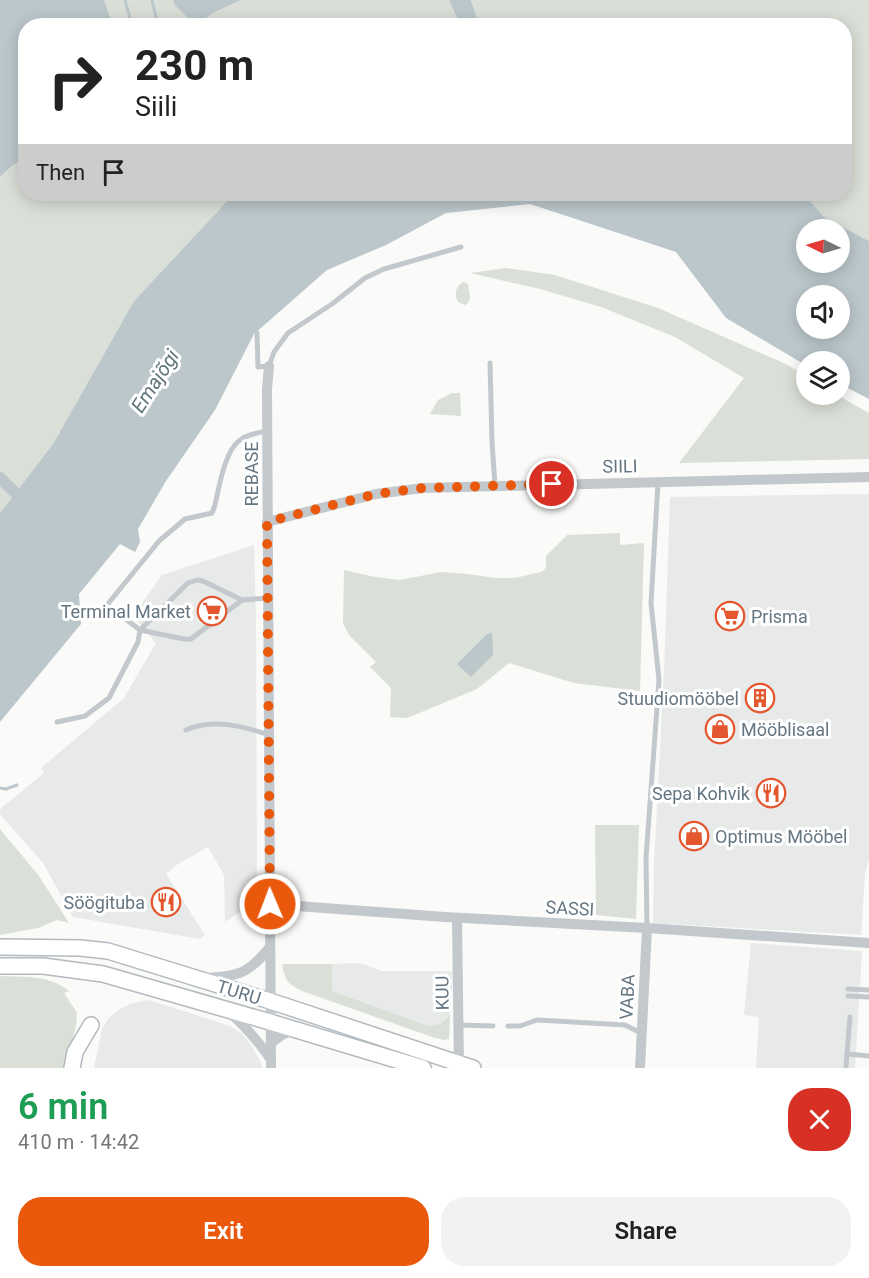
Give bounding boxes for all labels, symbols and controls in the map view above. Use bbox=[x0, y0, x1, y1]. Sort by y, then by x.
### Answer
text: 230 m bbox=[135, 41, 254, 90]
icon: right bbox=[36, 42, 114, 120]
text: Siili bbox=[135, 91, 177, 123]
icon: arrive bbox=[97, 156, 130, 189]
text: Then bbox=[36, 160, 85, 185]
north arrow bbox=[796, 219, 850, 273]
map controls bbox=[796, 219, 850, 405]
button: sound bbox=[796, 285, 850, 339]
water label: Emajõgi bbox=[126, 345, 184, 417]
button: layers bbox=[796, 351, 850, 405]
street label: REBASE bbox=[241, 441, 262, 507]
street label: SIILI bbox=[602, 455, 638, 477]
pin bbox=[526, 458, 577, 509]
icon: arrive bbox=[535, 467, 568, 500]
supermarket icon: Terminal Market bbox=[196, 595, 228, 627]
supermarket icon: Prisma bbox=[714, 600, 746, 632]
place label: Terminal Market bbox=[61, 601, 191, 622]
place label: Prisma bbox=[751, 606, 808, 627]
building icon: Stuudiomööbel bbox=[744, 682, 776, 714]
place label: Stuudiomööbel bbox=[617, 688, 739, 709]
shop icon: Mööblisaal bbox=[704, 713, 736, 745]
place label: Mööblisaal bbox=[741, 719, 829, 740]
restaurant icon: Sepa Kohvik bbox=[755, 777, 787, 809]
place label: Sepa Kohvik bbox=[652, 783, 751, 804]
shop icon: Optimus Mööbel bbox=[678, 820, 710, 852]
place label: Optimus Mööbel bbox=[715, 826, 848, 847]
position arrow bbox=[238, 872, 302, 936]
restaurant icon: Söögituba bbox=[150, 886, 182, 918]
place label: Söögituba bbox=[64, 892, 145, 913]
street label: SASSI bbox=[545, 896, 595, 920]
street label: VABA bbox=[615, 973, 639, 1020]
street label: TURU bbox=[214, 975, 264, 1009]
street label: KUU bbox=[431, 975, 453, 1011]
text: 6 min bbox=[18, 1086, 108, 1128]
button: close bbox=[788, 1088, 851, 1151]
text: 410 m · 14:42 bbox=[18, 1130, 139, 1154]
button: Exit bbox=[18, 1197, 429, 1266]
button: Share bbox=[441, 1197, 851, 1266]

